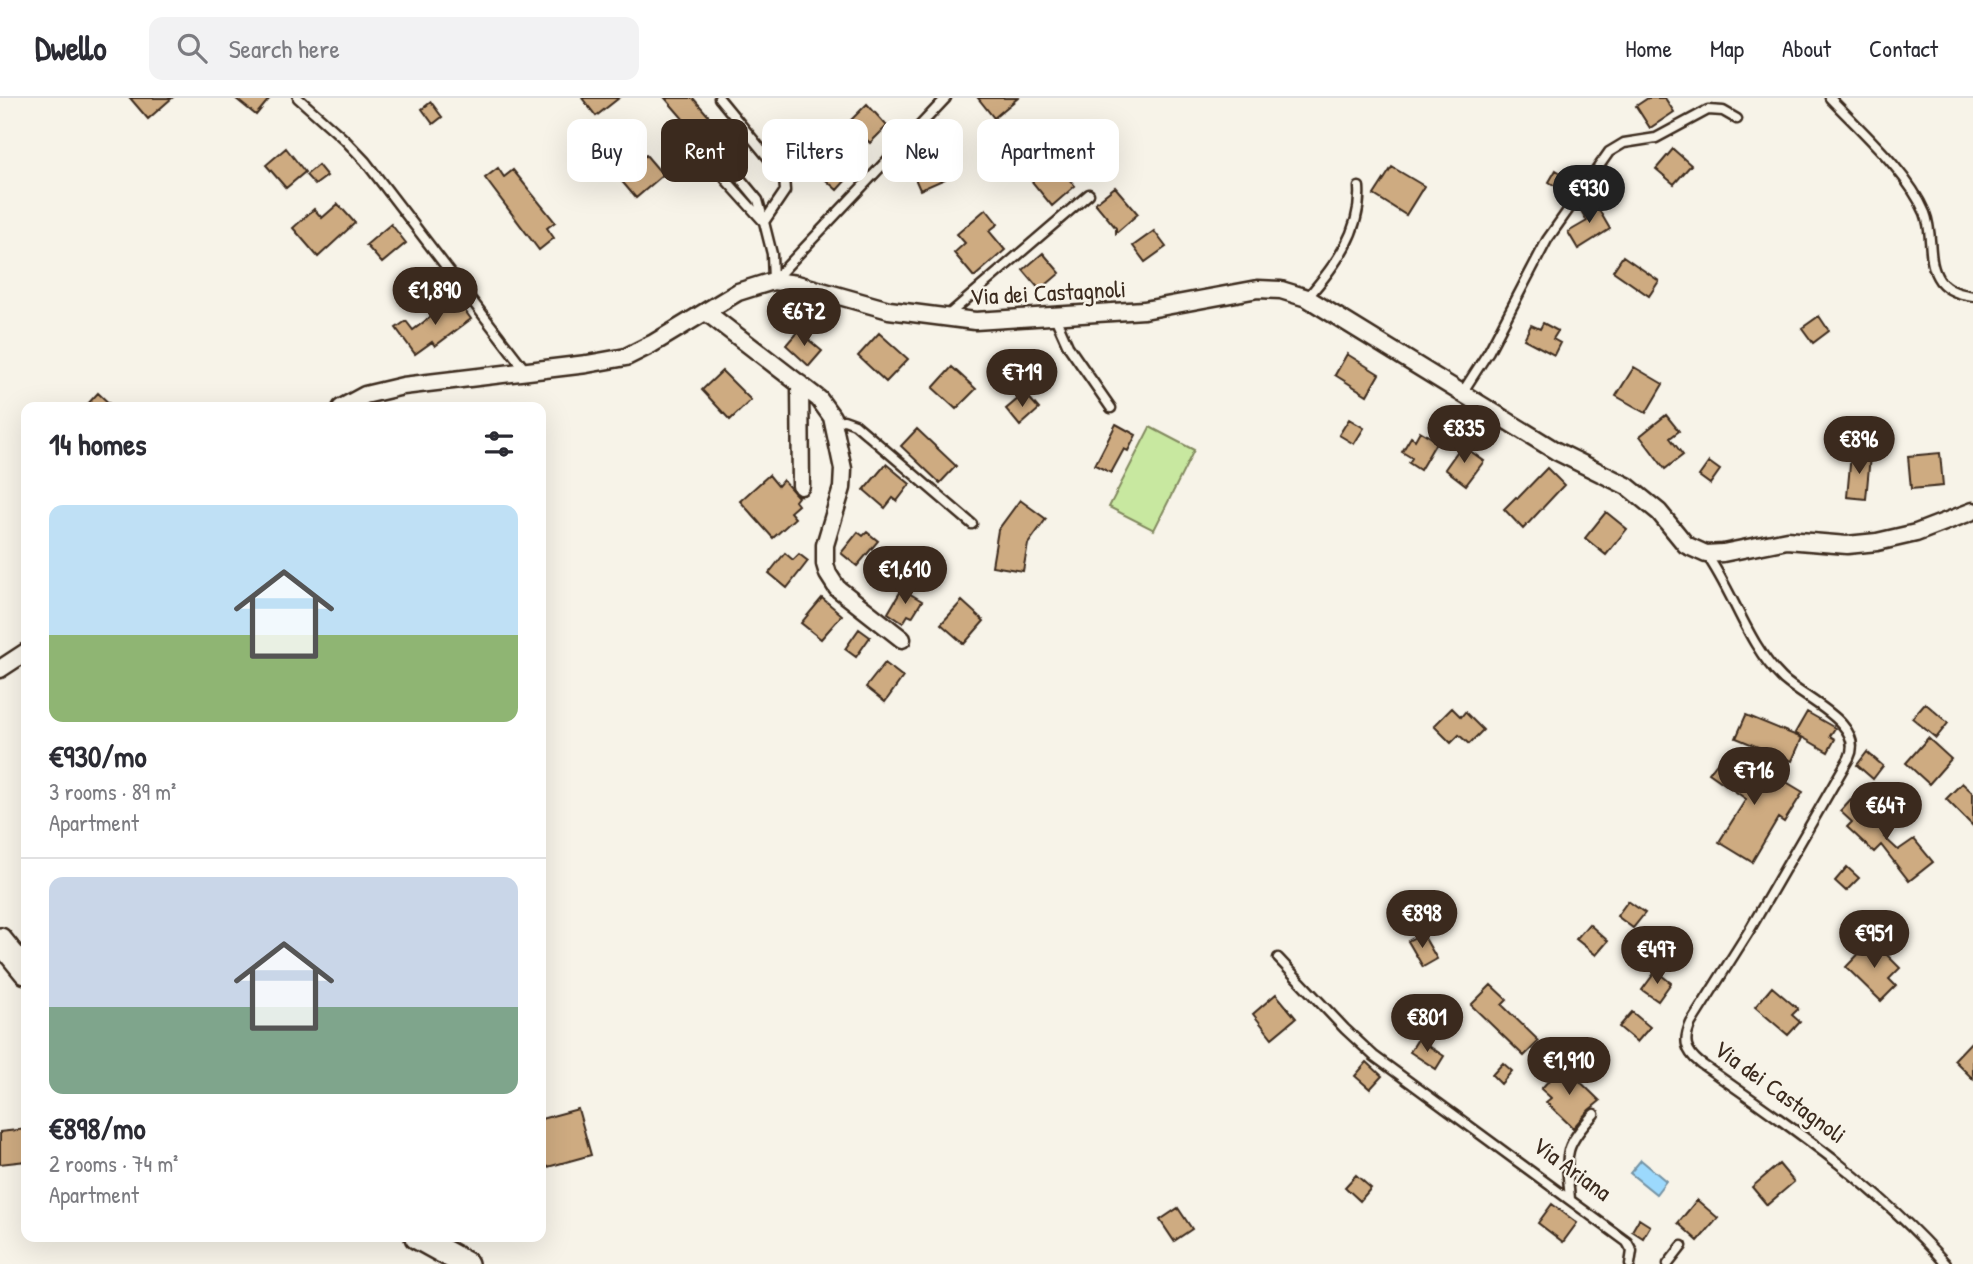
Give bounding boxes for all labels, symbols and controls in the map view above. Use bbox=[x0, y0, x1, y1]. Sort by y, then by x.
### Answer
search box bbox=[149, 17, 639, 80]
text: Dwello bbox=[35, 26, 107, 70]
icon: search bbox=[173, 29, 211, 67]
text: Search here bbox=[229, 31, 340, 66]
text: Home bbox=[1625, 32, 1672, 64]
text: Map bbox=[1710, 32, 1744, 64]
text: About bbox=[1782, 32, 1831, 64]
text: Contact bbox=[1869, 32, 1938, 64]
chip: Buy bbox=[567, 119, 647, 182]
chip: Rent bbox=[661, 119, 748, 182]
chip: Filters bbox=[762, 119, 868, 182]
chip: New bbox=[882, 119, 963, 182]
chip: Apartment bbox=[977, 119, 1119, 182]
pin: €930 bbox=[1548, 166, 1630, 225]
text: €930 bbox=[1569, 172, 1609, 203]
pin: €1,890 bbox=[378, 268, 492, 327]
street label: Via dei Castagnoli bbox=[969, 272, 1127, 312]
text: €1,890 bbox=[409, 274, 461, 305]
pin: €672 bbox=[763, 288, 845, 348]
text: €672 bbox=[783, 295, 825, 326]
pin: €719 bbox=[981, 350, 1063, 409]
text: €719 bbox=[1002, 356, 1042, 387]
pin: €835 bbox=[1423, 406, 1505, 465]
text: €835 bbox=[1443, 412, 1485, 443]
pin: €896 bbox=[1818, 416, 1900, 476]
text: €896 bbox=[1840, 423, 1878, 454]
text: 14 homes bbox=[49, 424, 147, 464]
icon: filters bbox=[480, 425, 518, 463]
pin: €1,610 bbox=[848, 546, 962, 606]
icon: home bbox=[221, 551, 347, 677]
text: €1,610 bbox=[879, 553, 931, 584]
text: €930/mo bbox=[49, 736, 147, 776]
pin: €716 bbox=[1713, 748, 1795, 807]
text: €716 bbox=[1734, 754, 1774, 785]
text: 3 rooms · 89 m² bbox=[49, 776, 176, 807]
pin: €647 bbox=[1845, 782, 1927, 842]
text: €647 bbox=[1866, 789, 1906, 820]
text: Apartment bbox=[49, 807, 139, 838]
pin: €898 bbox=[1381, 890, 1463, 950]
text: €898 bbox=[1402, 897, 1442, 928]
pin: €951 bbox=[1833, 910, 1915, 970]
text: €951 bbox=[1855, 917, 1893, 948]
icon: home bbox=[221, 923, 347, 1049]
pin: €497 bbox=[1616, 926, 1698, 986]
text: €497 bbox=[1637, 933, 1677, 964]
pin: €801 bbox=[1386, 995, 1468, 1054]
text: €801 bbox=[1407, 1001, 1447, 1032]
street label: Via dei Castagnoli bbox=[1708, 1032, 1853, 1150]
pin: €1,910 bbox=[1512, 1038, 1626, 1097]
text: €1,910 bbox=[1543, 1044, 1595, 1075]
text: €898/mo bbox=[49, 1108, 146, 1148]
street label: Via Ariana bbox=[1527, 1129, 1618, 1208]
text: 2 rooms · 74 m² bbox=[49, 1148, 178, 1179]
text: Apartment bbox=[49, 1179, 139, 1210]

